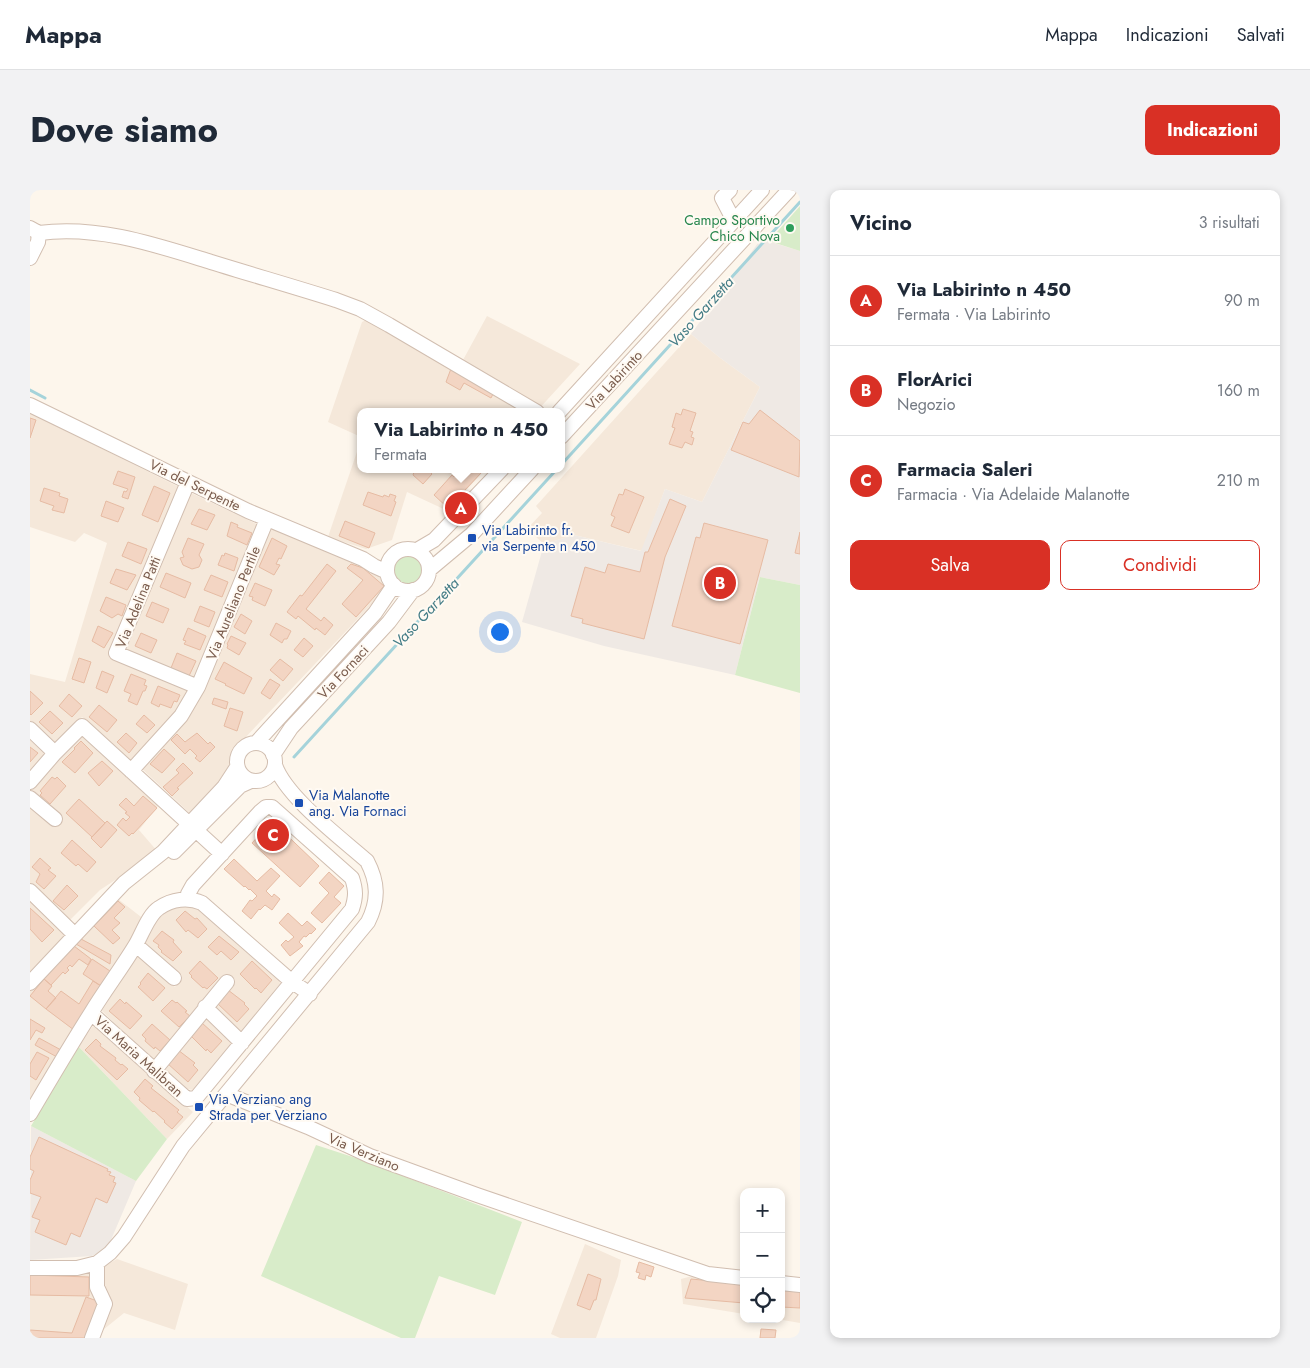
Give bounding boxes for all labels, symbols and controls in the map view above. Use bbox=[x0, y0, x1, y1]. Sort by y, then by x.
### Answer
text: Mappa bbox=[25, 17, 102, 52]
text: Mappa bbox=[1045, 22, 1098, 48]
text: Indicazioni bbox=[1126, 22, 1209, 48]
text: Salvati bbox=[1237, 22, 1285, 48]
text: Dove siamo bbox=[30, 105, 218, 155]
button: Indicazioni bbox=[1145, 105, 1280, 155]
text: Vicino bbox=[850, 208, 912, 238]
place label: Campo Sportivo Chico Nova bbox=[684, 210, 780, 246]
text: 3 risultati bbox=[1199, 211, 1260, 234]
marker: Campo Sportivo Chico Nova bbox=[784, 222, 796, 234]
water label: Vaso Garzetta bbox=[663, 271, 739, 352]
text: Via Labirinto n 450 bbox=[897, 276, 1071, 303]
text: A bbox=[860, 289, 872, 312]
text: 90 m bbox=[1224, 289, 1260, 312]
text: Fermata · Via Labirinto bbox=[897, 303, 1050, 326]
street label: Via Labirinto bbox=[581, 345, 647, 414]
text: FlorArici bbox=[897, 366, 972, 393]
text: B bbox=[861, 379, 871, 402]
text: 160 m bbox=[1217, 379, 1260, 402]
text: Negozio bbox=[897, 393, 956, 416]
popup bbox=[357, 408, 565, 473]
text: Via Labirinto n 450 bbox=[374, 416, 548, 443]
text: Fermata bbox=[374, 443, 427, 466]
street label: Via del Serpente bbox=[146, 454, 244, 516]
text: Farmacia Saleri bbox=[897, 456, 1033, 483]
text: C bbox=[860, 469, 872, 492]
text: 210 m bbox=[1217, 469, 1260, 492]
text: Farmacia · Via Adelaide Malanotte bbox=[897, 483, 1130, 506]
pin: A bbox=[445, 489, 477, 527]
place label: Via Labirinto fr. via Serpente n 450 bbox=[482, 520, 596, 556]
marker: Via Labirinto fr. via Serpente n 450 bbox=[466, 532, 478, 544]
button: Salva bbox=[850, 540, 1050, 590]
button: Condividi bbox=[1060, 540, 1260, 590]
street label: Via Aureliano Pertile bbox=[201, 543, 265, 663]
street label: Via Adelina Patti bbox=[110, 553, 166, 651]
pin: B bbox=[704, 564, 736, 602]
water label: Vaso Garzetta bbox=[388, 572, 465, 653]
your location bbox=[487, 619, 513, 645]
street label: Via Fornaci bbox=[313, 641, 373, 703]
place label: Via Malanotte ang. Via Fornaci bbox=[309, 785, 407, 821]
marker: Via Malanotte ang. Via Fornaci bbox=[293, 797, 305, 809]
pin: C bbox=[257, 816, 289, 854]
street label: Via Maria Malibran bbox=[90, 1011, 188, 1101]
place label: Via Verziano ang Strada per Verziano bbox=[209, 1089, 327, 1125]
marker: Via Verziano ang Strada per Verziano bbox=[193, 1101, 205, 1113]
street label: Via Verziano bbox=[325, 1128, 403, 1176]
map controls bbox=[740, 1188, 785, 1323]
button: + bbox=[740, 1188, 785, 1233]
button: − bbox=[740, 1233, 785, 1278]
button: locate bbox=[740, 1278, 785, 1323]

